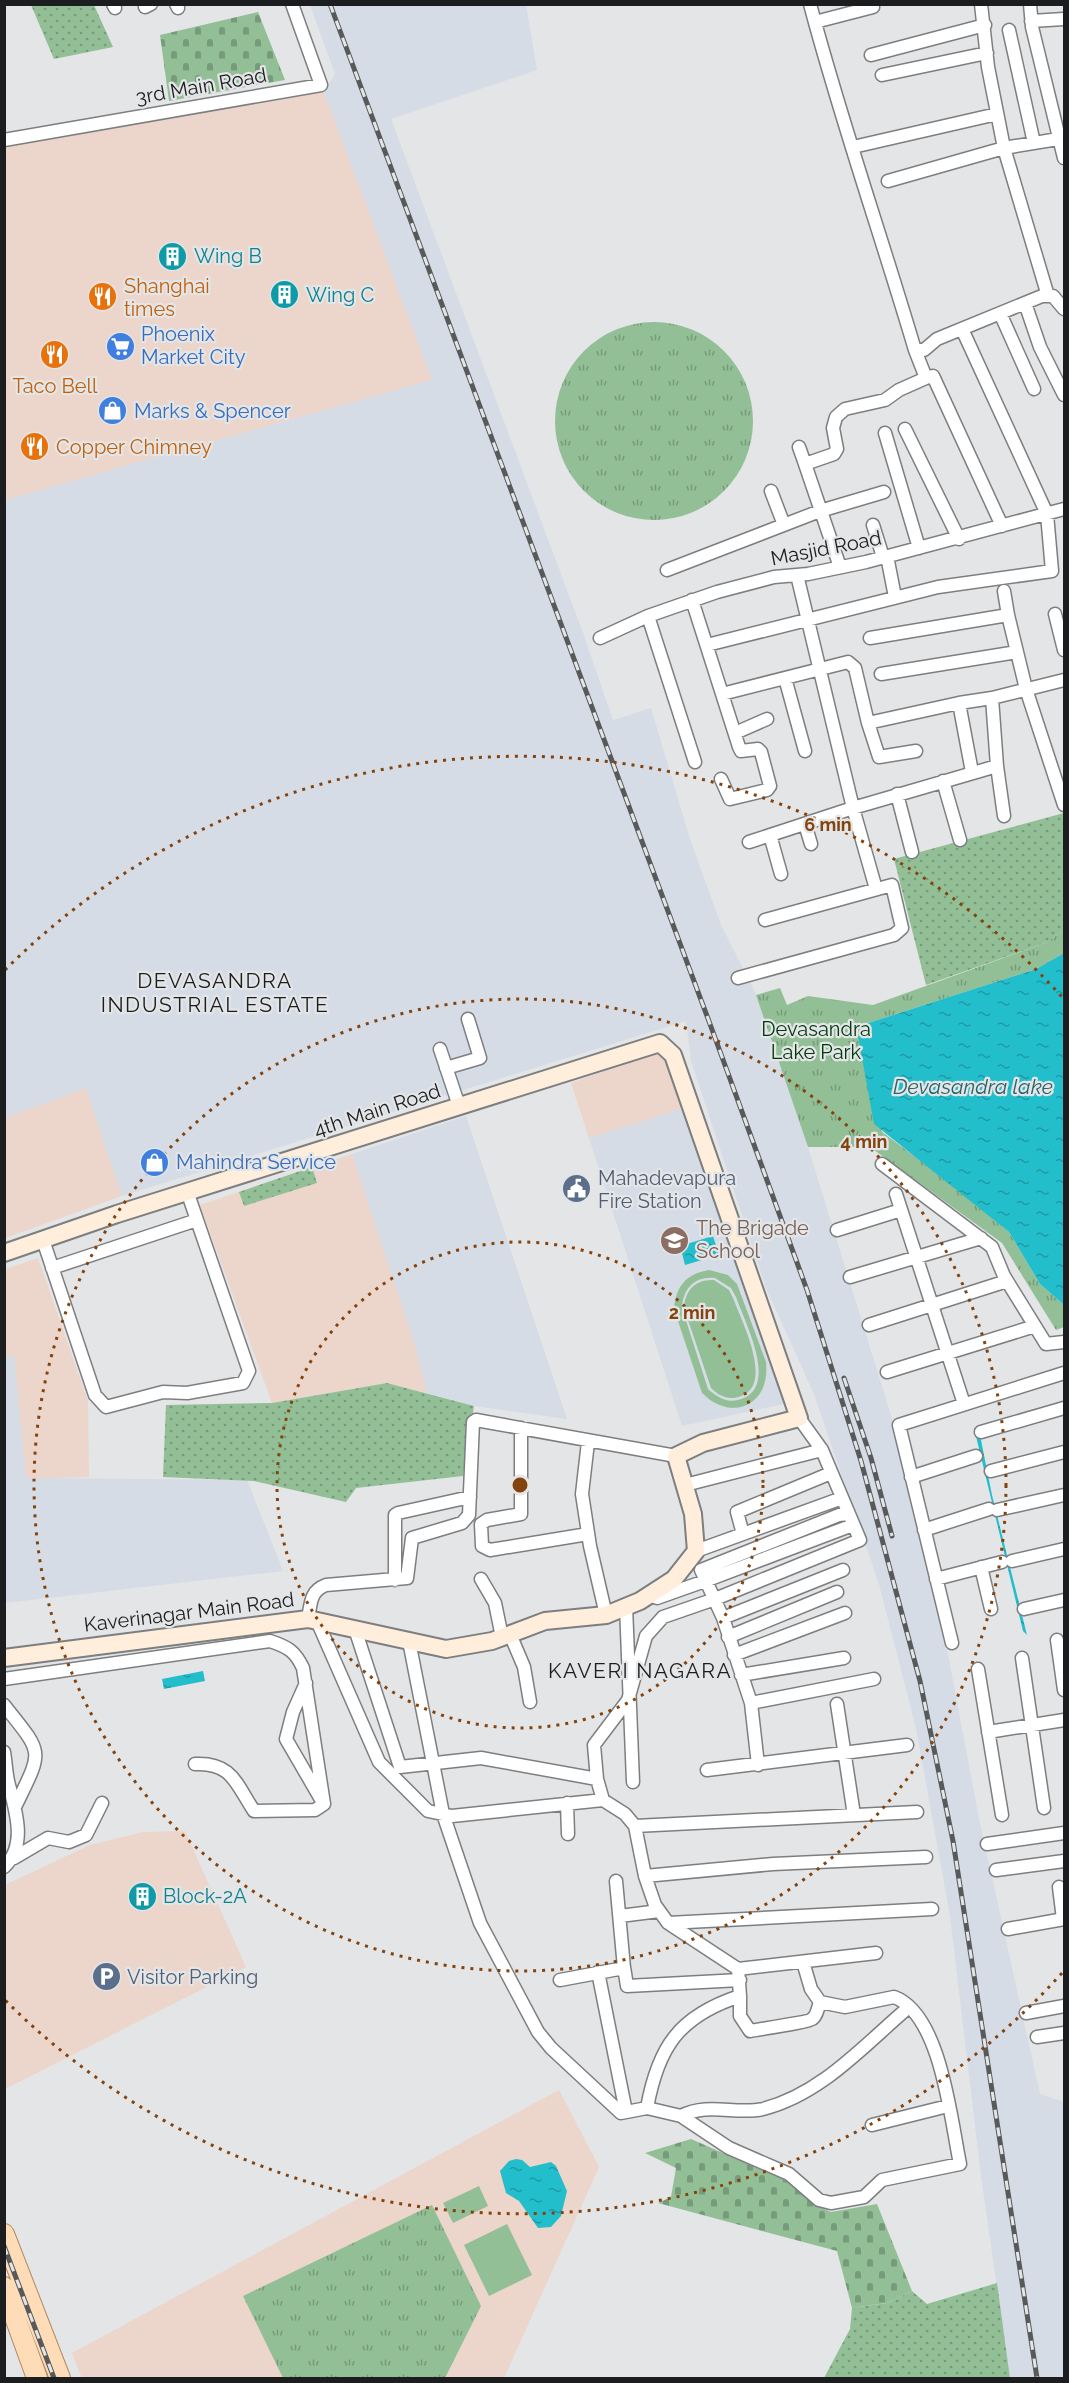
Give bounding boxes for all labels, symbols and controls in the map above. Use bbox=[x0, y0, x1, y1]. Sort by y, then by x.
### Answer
street label: 3rd Main Road bbox=[134, 63, 268, 109]
building icon: Wing B bbox=[157, 240, 189, 272]
place label: Wing B bbox=[194, 244, 262, 268]
place label: Shanghai times bbox=[124, 274, 210, 321]
building icon: Wing C bbox=[269, 279, 301, 311]
restaurant icon: Shanghai times bbox=[87, 281, 119, 313]
place label: Wing C bbox=[306, 283, 374, 307]
place label: Phoenix Market City bbox=[141, 322, 246, 369]
supermarket icon: Phoenix Market City bbox=[104, 330, 136, 362]
restaurant icon: Taco Bell bbox=[39, 339, 71, 371]
place label: Taco Bell bbox=[13, 374, 98, 398]
shop icon: Marks & Spencer bbox=[97, 395, 129, 427]
place label: Marks & Spencer bbox=[134, 399, 291, 423]
restaurant icon: Copper Chimney bbox=[19, 431, 51, 463]
place label: Copper Chimney bbox=[56, 435, 212, 459]
street label: Masjid Road bbox=[769, 525, 883, 571]
text: 6 min bbox=[804, 814, 852, 835]
district label: DEVASANDRA INDUSTRIAL ESTATE bbox=[101, 968, 329, 1017]
park label: Devasandra Lake Park bbox=[761, 1017, 871, 1064]
water label: Devasandra lake bbox=[893, 1074, 1053, 1099]
street label: 4th Main Road bbox=[311, 1078, 443, 1142]
text: 4 min bbox=[841, 1131, 887, 1152]
shop icon: Mahindra Service bbox=[139, 1146, 171, 1178]
place label: Mahindra Service bbox=[176, 1150, 336, 1174]
place label: Mahadevapura Fire Station bbox=[598, 1166, 736, 1213]
public building icon: Mahadevapura Fire Station bbox=[561, 1173, 593, 1205]
place label: The Brigade School bbox=[696, 1216, 809, 1263]
school or university icon: The Brigade School bbox=[659, 1224, 691, 1256]
text: 2 min bbox=[669, 1302, 715, 1323]
centre of rings bbox=[510, 1475, 530, 1495]
street label: Kaverinagar Main Road bbox=[82, 1587, 296, 1637]
district label: KAVERI NAGARA bbox=[548, 1658, 732, 1683]
building icon: Block-2A bbox=[126, 1880, 158, 1912]
place label: Block-2A bbox=[163, 1884, 247, 1908]
parking icon: Visitor Parking bbox=[90, 1961, 122, 1993]
place label: Visitor Parking bbox=[127, 1965, 258, 1989]

